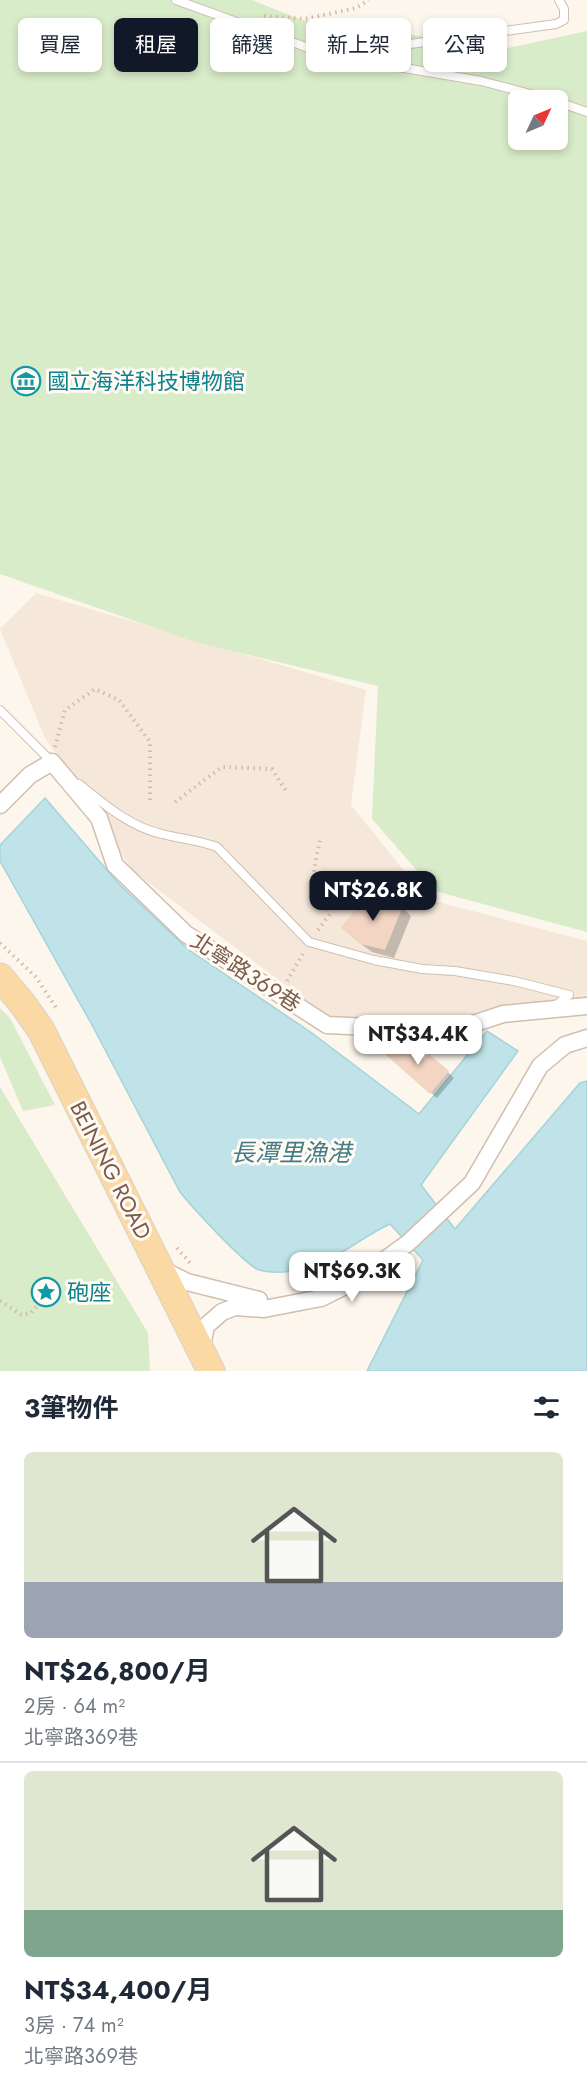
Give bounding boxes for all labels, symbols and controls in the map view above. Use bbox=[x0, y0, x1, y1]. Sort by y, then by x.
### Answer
chip: 買屋 bbox=[18, 18, 102, 72]
chip: 租屋 bbox=[114, 18, 198, 72]
chip: 篩選 bbox=[210, 18, 294, 72]
chip: 新上架 bbox=[306, 18, 411, 72]
chip: 公寓 bbox=[423, 18, 507, 72]
north arrow bbox=[508, 90, 568, 150]
map controls bbox=[508, 90, 568, 150]
museum icon: 國立海洋科技博物館 bbox=[10, 365, 42, 397]
place label: 國立海洋科技博物館 bbox=[47, 365, 245, 397]
pin: NT$26.8K bbox=[311, 871, 435, 922]
text: NT$26.8K bbox=[324, 876, 423, 905]
street label: 北寧路369巷 bbox=[185, 924, 307, 1020]
pin: NT$34.4K bbox=[356, 1015, 480, 1066]
text: NT$34.4K bbox=[368, 1020, 468, 1049]
street label: BEINING ROAD bbox=[62, 1095, 160, 1245]
water label: 長潭里漁港 bbox=[231, 1135, 354, 1170]
pin: NT$69.3K bbox=[290, 1252, 414, 1303]
text: NT$69.3K bbox=[303, 1257, 401, 1286]
place icon: 砲座 bbox=[30, 1276, 62, 1308]
place label: 砲座 bbox=[67, 1276, 111, 1308]
text: 3筆物件 bbox=[24, 1389, 118, 1427]
icon: filters bbox=[530, 1391, 563, 1424]
icon: home bbox=[240, 1491, 348, 1599]
text: NT$26,800/月 bbox=[24, 1652, 211, 1690]
text: 2房 · 64 m² bbox=[24, 1692, 125, 1721]
text: 北寧路369巷 bbox=[24, 1723, 138, 1752]
icon: home bbox=[240, 1810, 348, 1918]
text: NT$34,400/月 bbox=[24, 1971, 213, 2009]
text: 3房 · 74 m² bbox=[24, 2011, 124, 2040]
text: 北寧路369巷 bbox=[24, 2042, 138, 2071]

